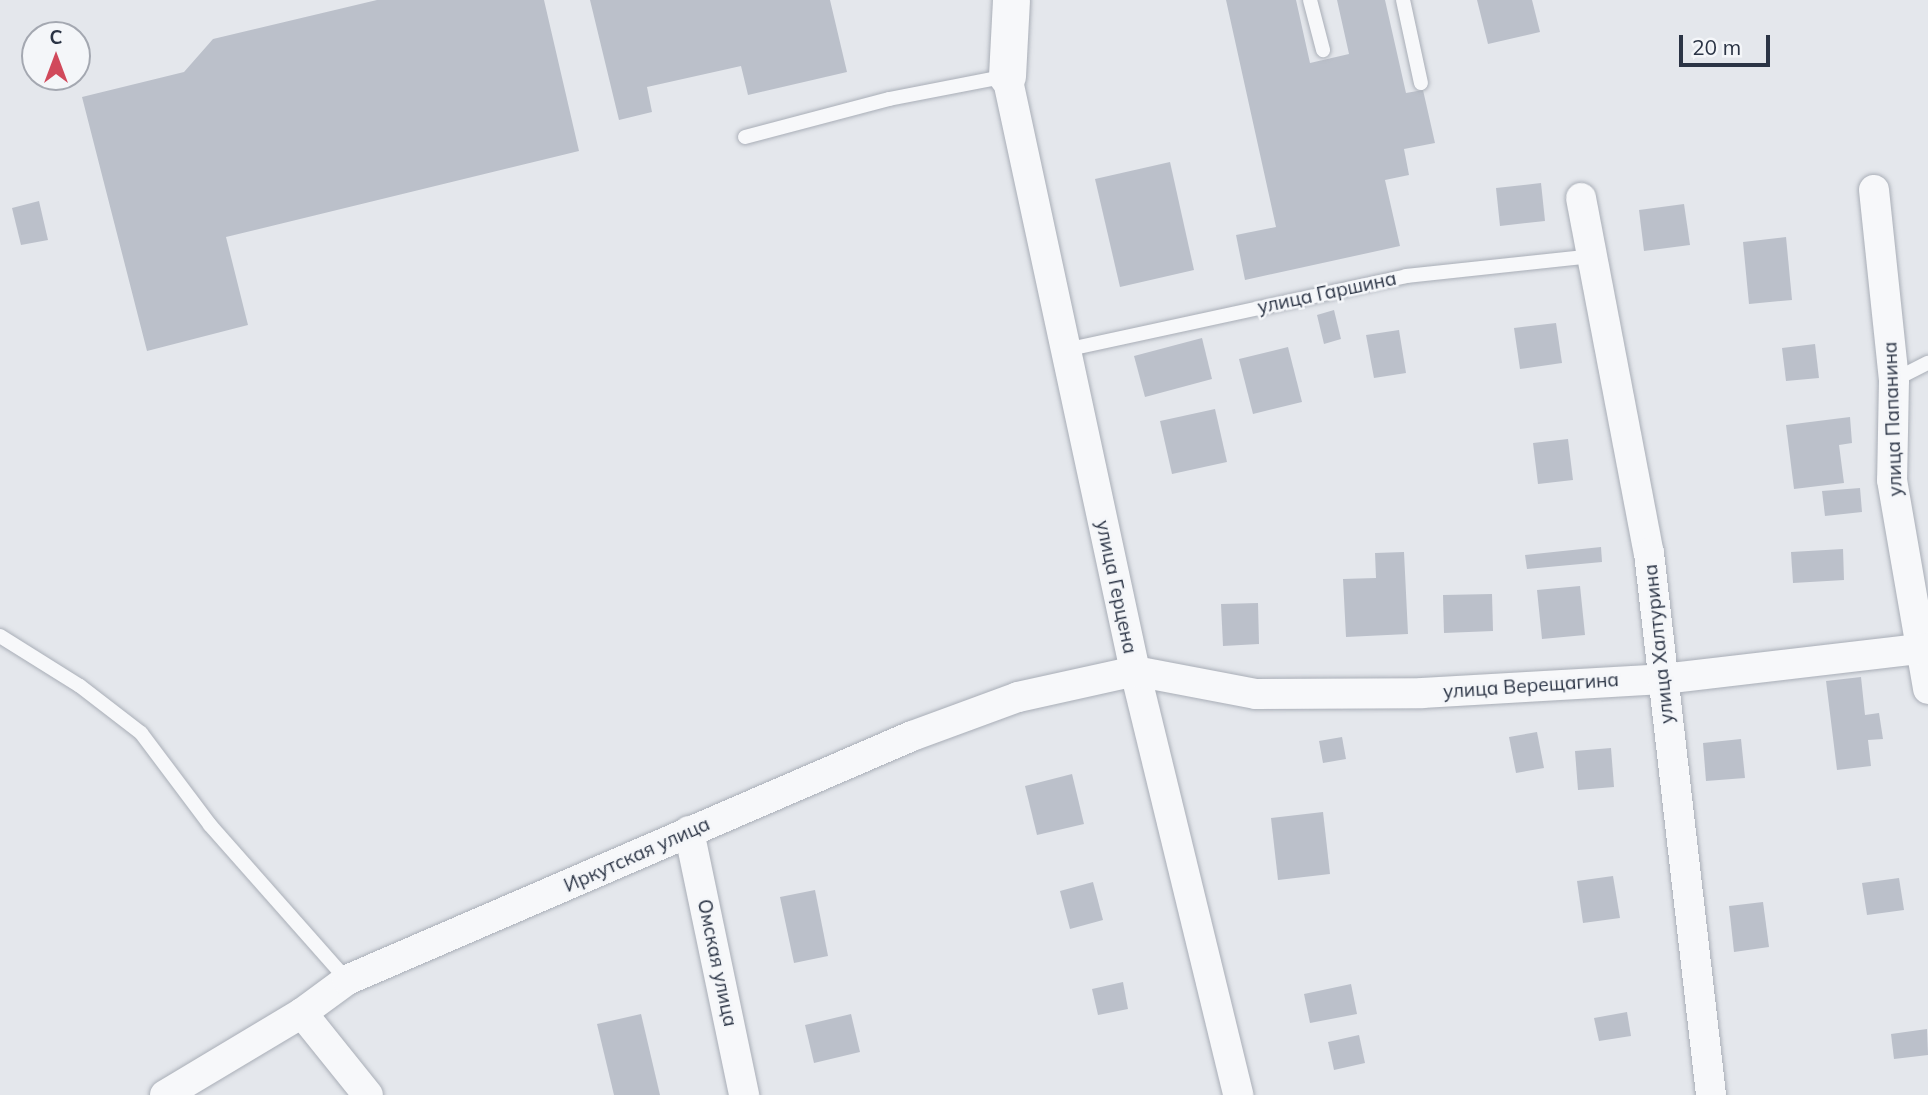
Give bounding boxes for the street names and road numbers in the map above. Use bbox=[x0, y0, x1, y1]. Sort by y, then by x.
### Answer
street label: улица Гаршина bbox=[1256, 267, 1398, 319]
street label: улица Папанина bbox=[1879, 341, 1907, 497]
street label: улица Герцена bbox=[1091, 518, 1141, 656]
street label: улица Халтурина bbox=[1639, 563, 1679, 725]
street label: улица Верещагина bbox=[1442, 668, 1620, 704]
street label: Иркутская улица bbox=[561, 813, 713, 897]
street label: Омская улица bbox=[692, 897, 742, 1029]

